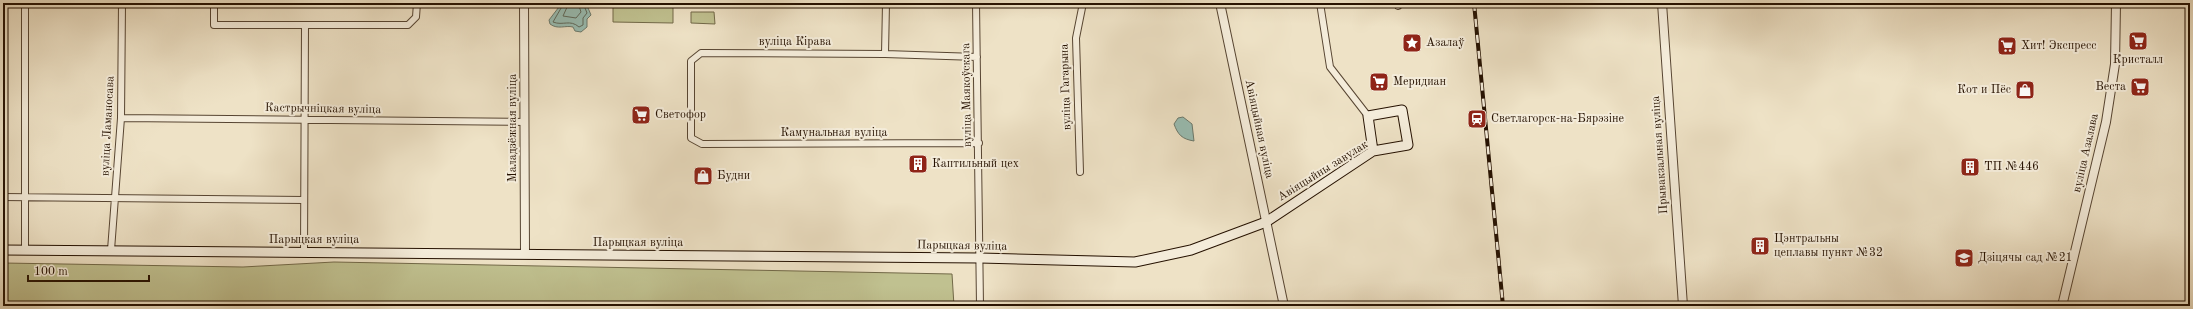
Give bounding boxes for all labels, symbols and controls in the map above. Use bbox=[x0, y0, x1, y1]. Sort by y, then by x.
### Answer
supermarket icon: Кристалл bbox=[2127, 30, 2149, 52]
place icon: Азалаў bbox=[1401, 32, 1423, 54]
street label: вуліца Кірава bbox=[759, 35, 831, 48]
supermarket icon: Хит! Экспресс bbox=[1996, 35, 2018, 57]
place label: Азалаў bbox=[1426, 37, 1465, 49]
place label: Хит! Экспресс bbox=[2021, 40, 2097, 52]
street label: вуліца Маякоўскага bbox=[959, 43, 974, 147]
street label: вуліца Гагарына bbox=[1057, 44, 1074, 130]
place label: Кристалл bbox=[2113, 54, 2163, 66]
supermarket icon: Меридиан bbox=[1368, 71, 1390, 93]
street label: Маладзёжная вуліца bbox=[506, 74, 519, 182]
street label: вуліца Ламаносава bbox=[98, 76, 117, 176]
place label: Меридиан bbox=[1393, 76, 1447, 88]
supermarket icon: Веста bbox=[2129, 76, 2151, 98]
street label: Авіяцыйная вуліца bbox=[1243, 78, 1276, 180]
shop icon: Кот и Пёс bbox=[2014, 79, 2036, 101]
place label: Веста bbox=[2095, 81, 2126, 93]
place label: Кот и Пёс bbox=[1957, 84, 2011, 96]
street label: Прывакзальная вуліца bbox=[1649, 95, 1670, 215]
street label: Кастрычніцкая вуліца bbox=[265, 101, 381, 116]
supermarket icon: Светофор bbox=[630, 104, 652, 126]
station icon: Светлагорск-на-Бярэзіне bbox=[1466, 108, 1488, 130]
place label: Светофор bbox=[655, 109, 706, 121]
place label: Светлагорск-на-Бярэзіне bbox=[1491, 112, 1625, 125]
street label: вуліца Азалава bbox=[2070, 112, 2101, 194]
street label: Камунальная вуліца bbox=[781, 126, 887, 139]
street label: Авіяцыйны завулак bbox=[1275, 138, 1370, 204]
building icon: Каптильный цех bbox=[907, 153, 929, 175]
building icon: ТП №446 bbox=[1959, 156, 1981, 178]
place label: Каптильный цех bbox=[932, 158, 1019, 170]
place label: ТП №446 bbox=[1984, 161, 2039, 173]
shop icon: Будни bbox=[692, 165, 714, 187]
place label: Будни bbox=[717, 170, 750, 182]
street label: Парыцкая вуліца bbox=[269, 233, 359, 246]
place label: Цэнтральны цеплавы пункт №32 bbox=[1774, 233, 1883, 259]
building icon: Цэнтральны цеплавы пункт №32 bbox=[1749, 235, 1771, 257]
street label: Парыцкая вуліца bbox=[593, 236, 683, 249]
street label: Парыцкая вуліца bbox=[917, 238, 1007, 253]
school or university icon: Дзіцячы сад №21 bbox=[1953, 247, 1975, 269]
place label: Дзіцячы сад №21 bbox=[1978, 251, 2073, 264]
scale bar bbox=[28, 257, 149, 283]
text: 100 m bbox=[34, 266, 68, 278]

